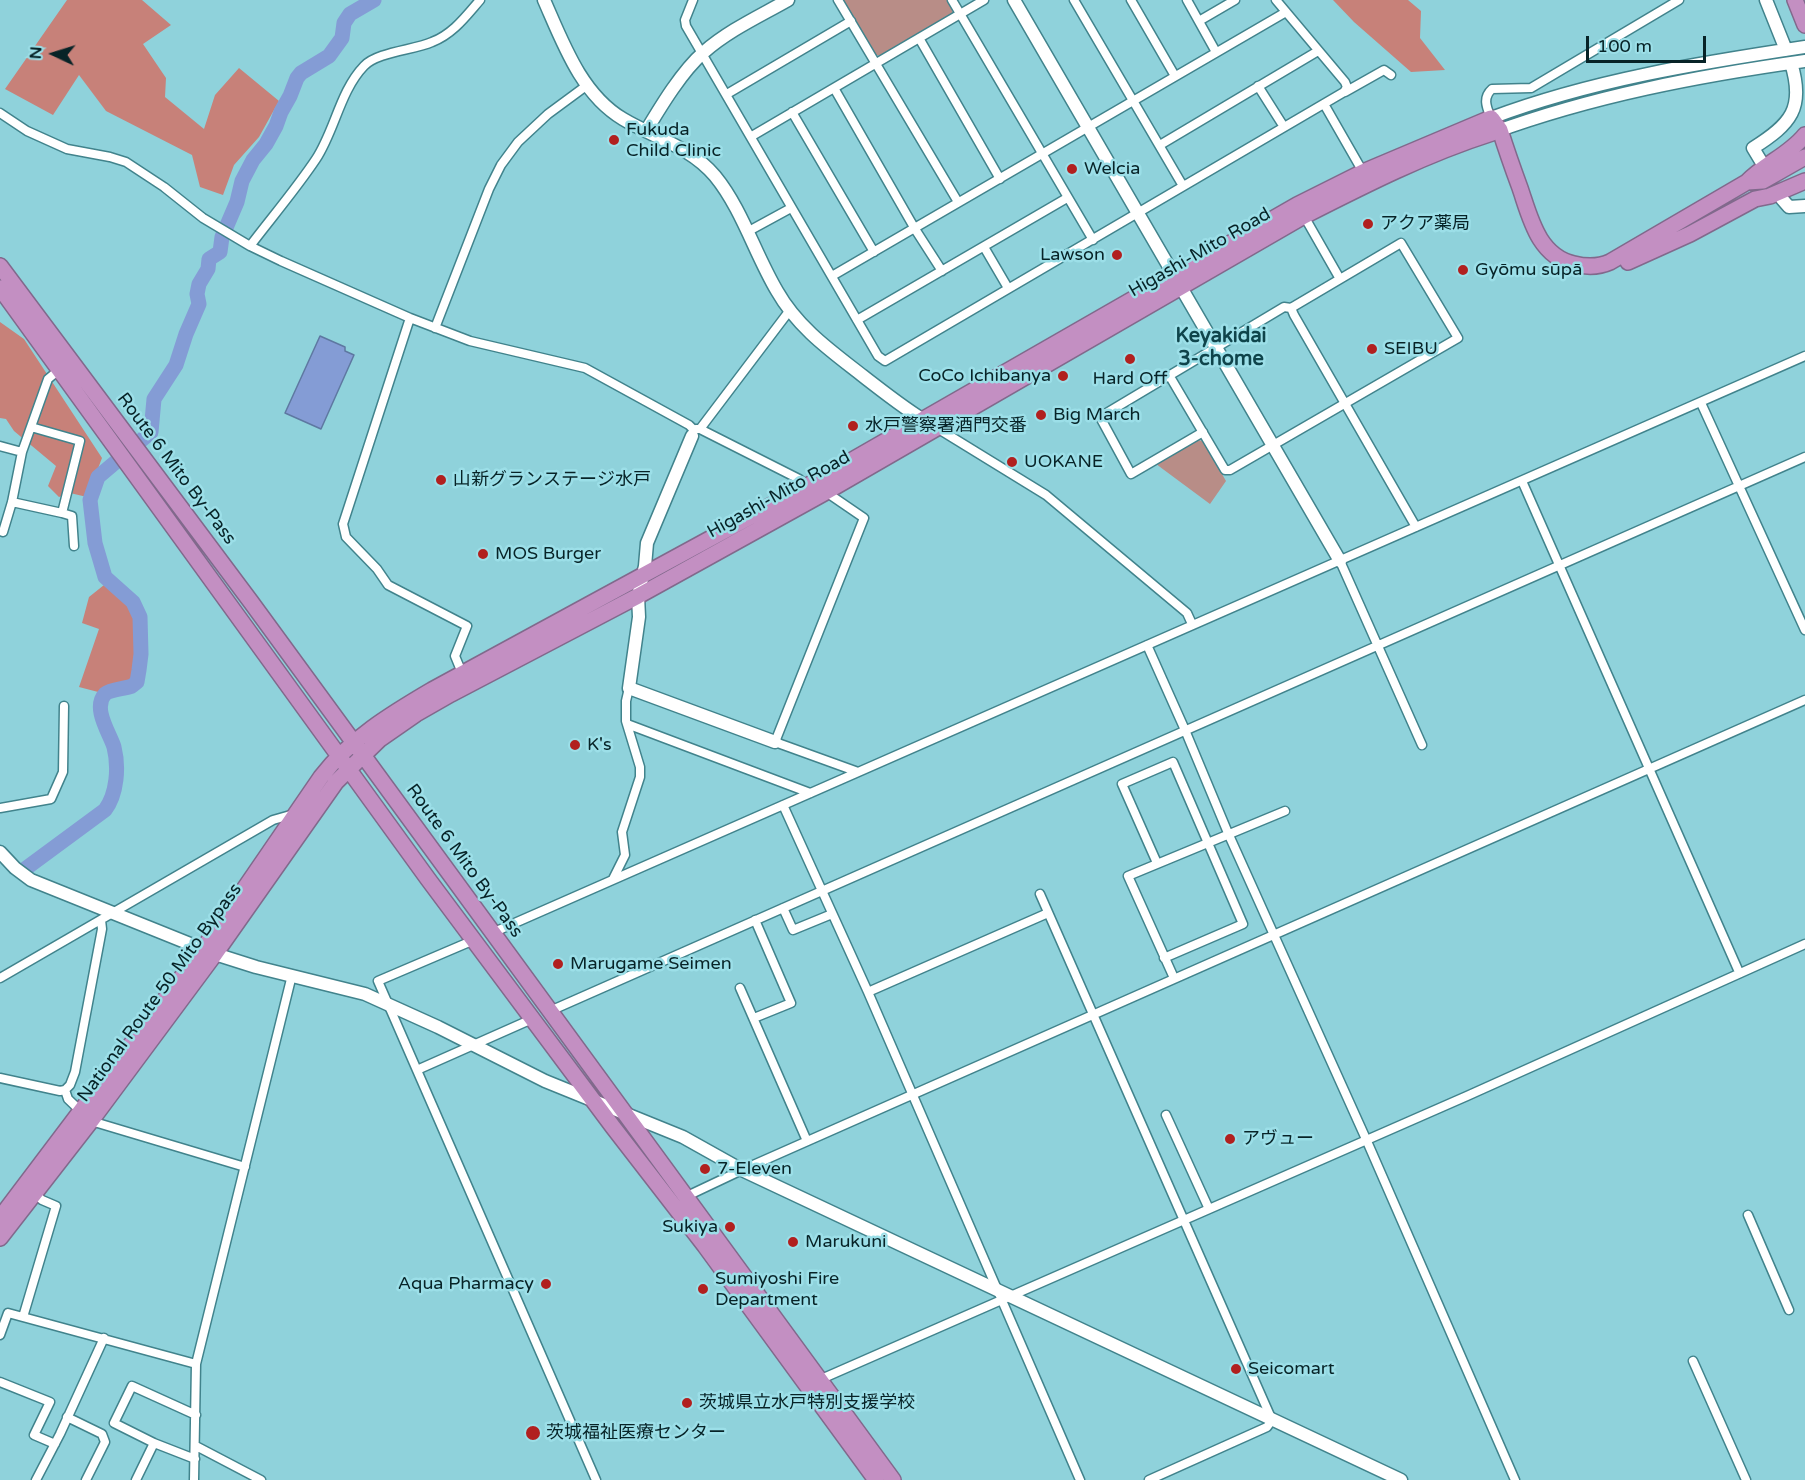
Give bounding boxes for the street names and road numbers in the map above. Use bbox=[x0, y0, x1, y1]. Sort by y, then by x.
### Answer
street label: Higashi-Mito Road bbox=[1125, 204, 1275, 302]
street label: Route 6 Mito By-Pass bbox=[112, 389, 240, 549]
street label: Higashi-Mito Road bbox=[704, 447, 854, 543]
street label: Route 6 Mito By-Pass bbox=[401, 780, 527, 942]
street label: National Route 50 Mito Bypass bbox=[73, 879, 247, 1107]

